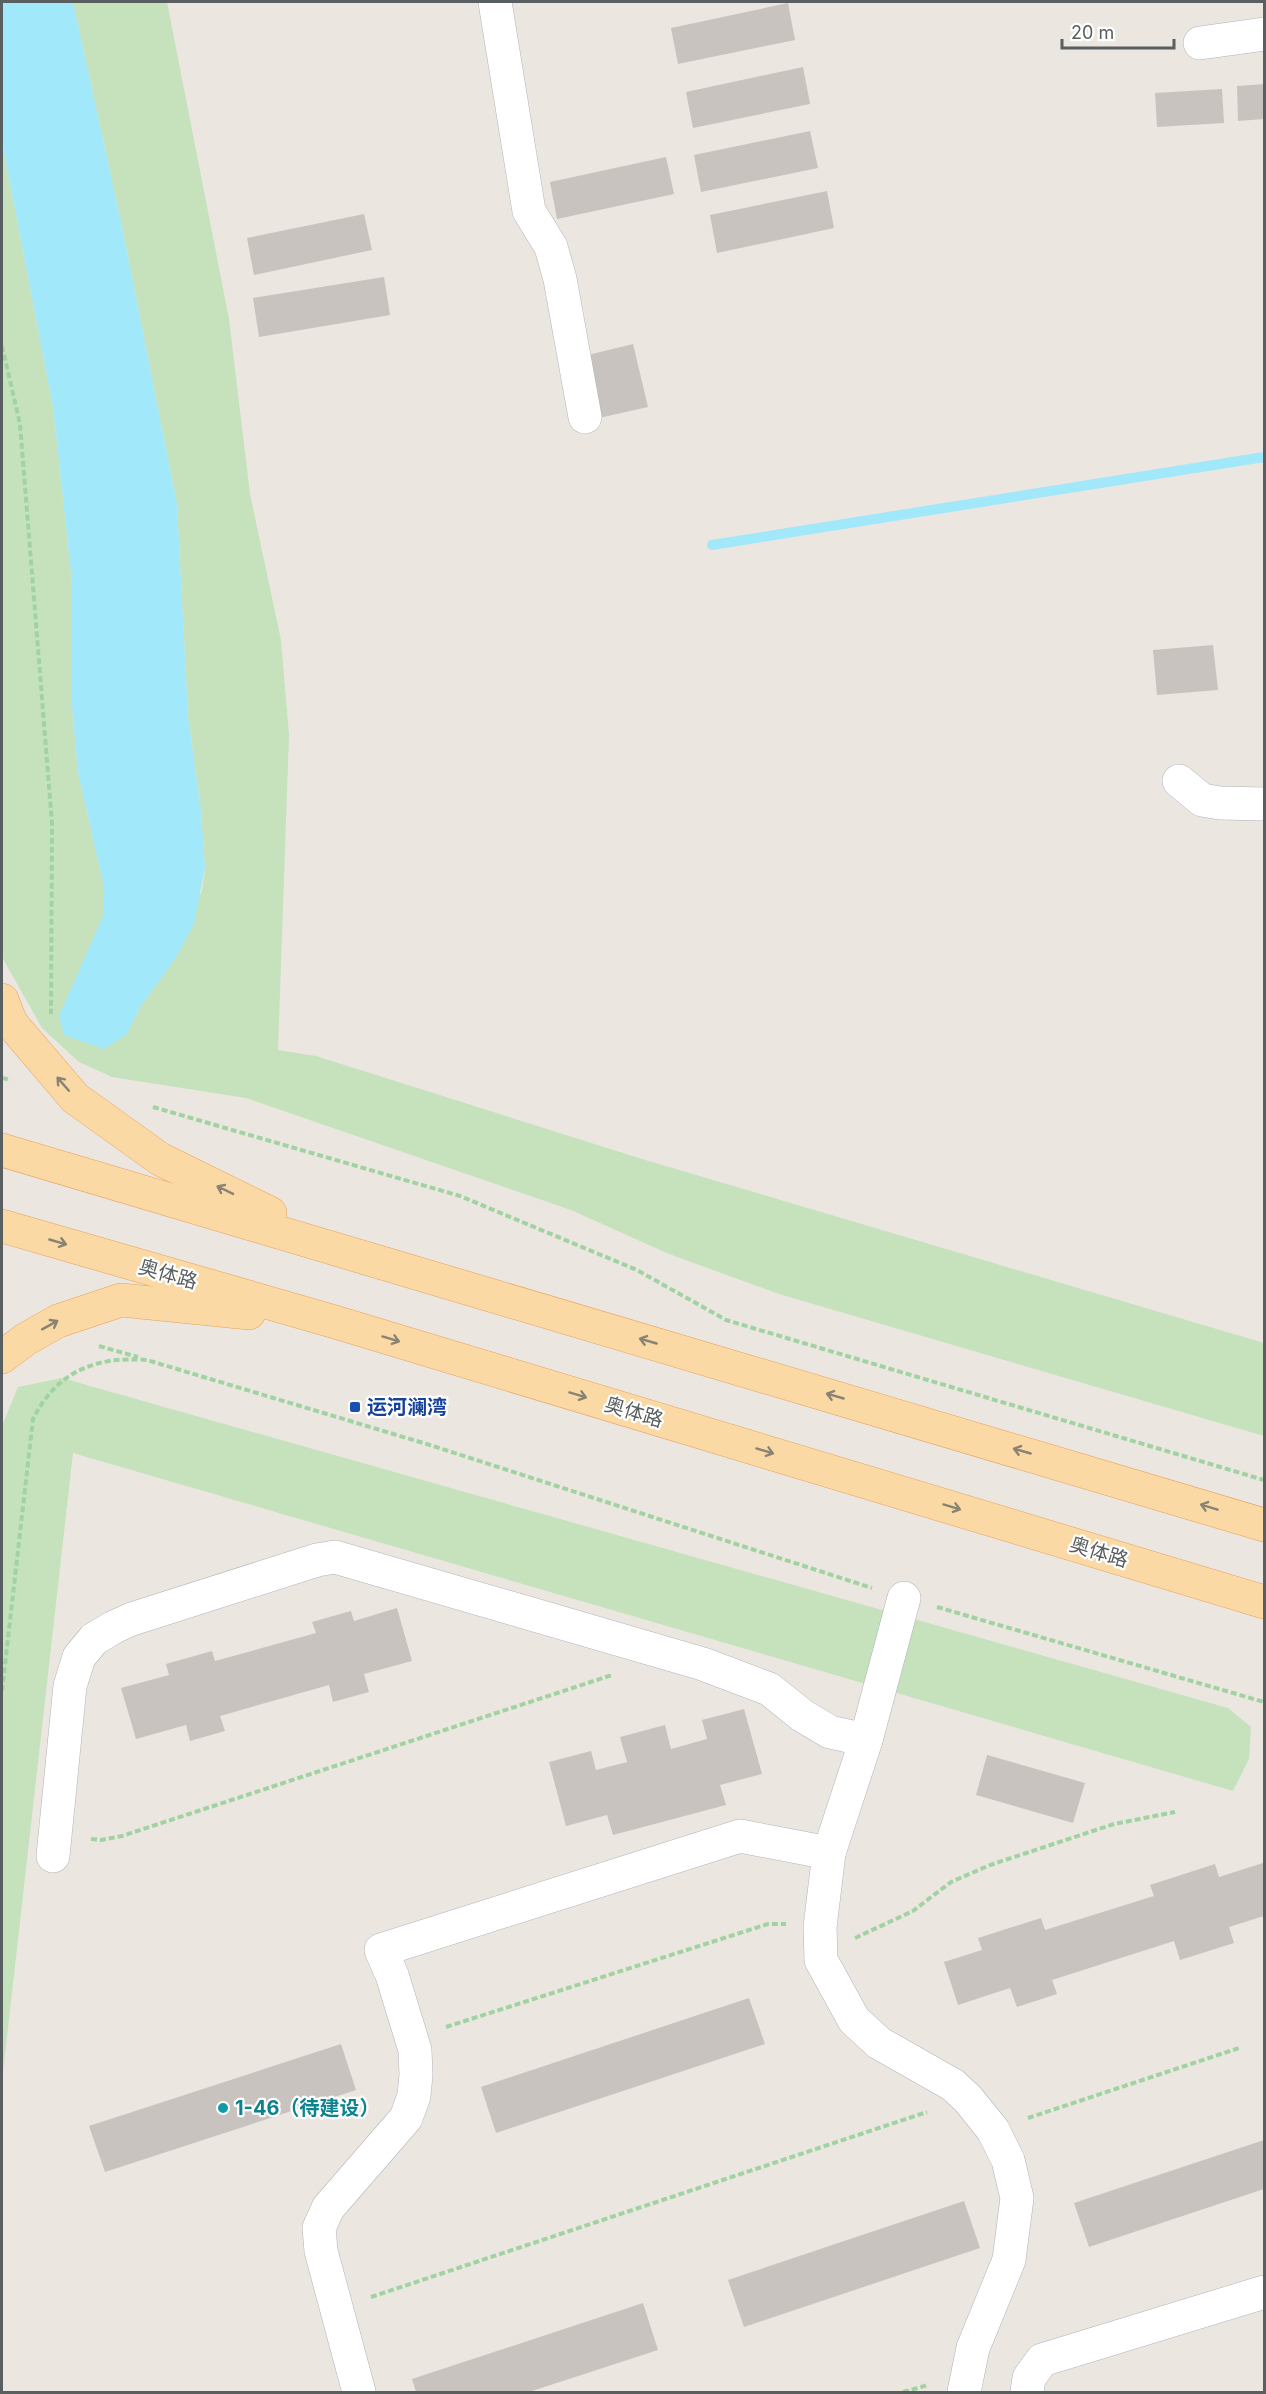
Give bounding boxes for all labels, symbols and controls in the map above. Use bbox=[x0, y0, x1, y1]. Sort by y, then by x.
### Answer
scale bar bbox=[1062, 12, 1174, 50]
text: 20 m bbox=[1071, 22, 1114, 43]
one-way arrow bbox=[56, 1077, 70, 1092]
one-way arrow bbox=[216, 1184, 234, 1196]
one-way arrow bbox=[48, 1237, 67, 1248]
street label: 奥体路 bbox=[136, 1254, 200, 1294]
one-way arrow bbox=[41, 1319, 58, 1331]
one-way arrow bbox=[381, 1334, 400, 1345]
one-way arrow bbox=[639, 1335, 658, 1346]
one-way arrow bbox=[568, 1390, 587, 1401]
one-way arrow bbox=[826, 1390, 845, 1401]
street label: 奥体路 bbox=[602, 1392, 666, 1432]
place label: 运河澜湾 bbox=[367, 1395, 447, 1419]
marker: 运河澜湾 bbox=[348, 1400, 362, 1414]
one-way arrow bbox=[1013, 1445, 1032, 1456]
one-way arrow bbox=[755, 1446, 774, 1457]
one-way arrow bbox=[1200, 1501, 1219, 1512]
one-way arrow bbox=[942, 1503, 961, 1514]
street label: 奥体路 bbox=[1067, 1532, 1131, 1572]
place label: 1-46（待建设） bbox=[235, 2096, 380, 2120]
marker: 1-46（待建设） bbox=[216, 2101, 230, 2115]

